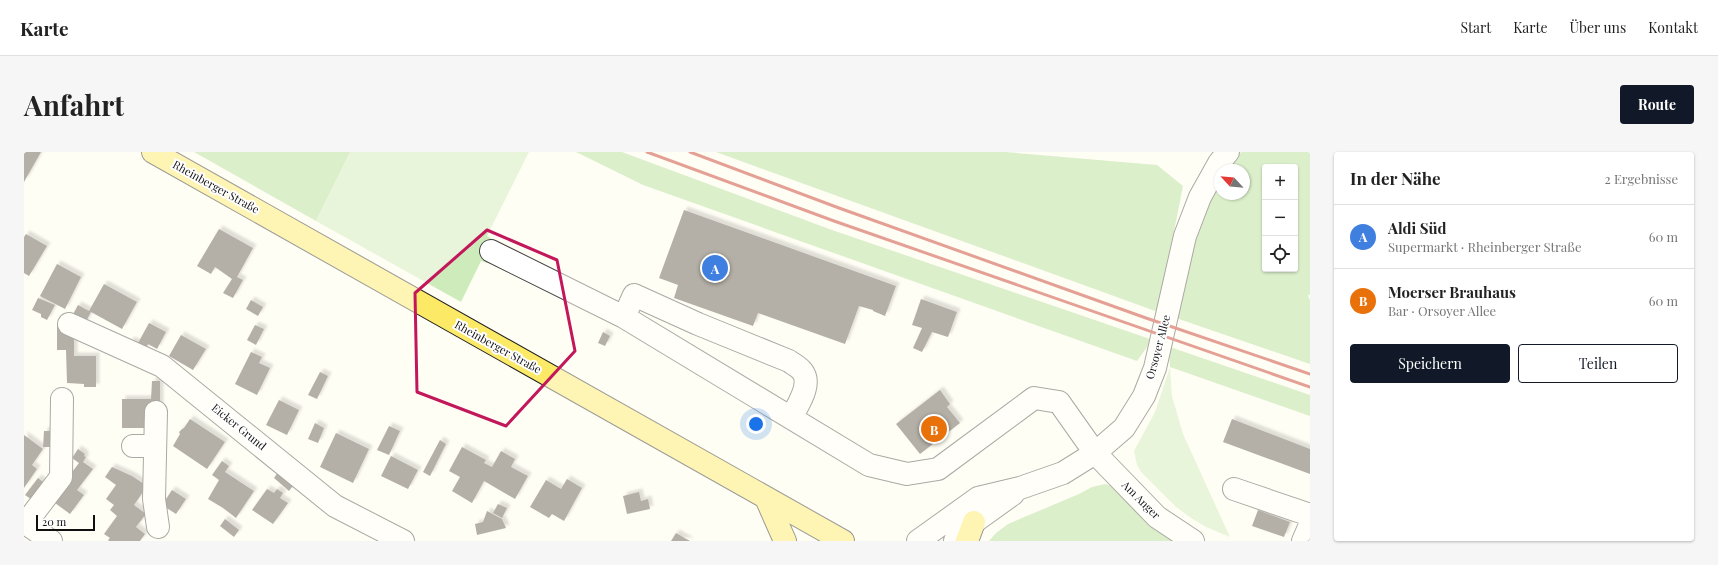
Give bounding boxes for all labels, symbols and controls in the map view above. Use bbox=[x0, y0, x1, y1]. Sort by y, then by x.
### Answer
text: Karte bbox=[20, 15, 68, 41]
text: Start bbox=[1460, 18, 1491, 37]
text: Karte bbox=[1513, 18, 1548, 37]
text: Über uns bbox=[1570, 18, 1626, 37]
text: Kontakt bbox=[1648, 18, 1698, 37]
button: Route bbox=[1620, 85, 1694, 124]
text: Anfahrt bbox=[24, 86, 124, 123]
street label: Rheinberger Straße bbox=[170, 157, 262, 217]
north arrow bbox=[1214, 164, 1250, 200]
map controls bbox=[1262, 164, 1298, 272]
button: + bbox=[1262, 164, 1298, 200]
text: In der Nähe bbox=[1350, 167, 1441, 189]
text: 2 Ergebnisse bbox=[1604, 170, 1678, 187]
button: − bbox=[1262, 200, 1298, 236]
text: Aldi Süd bbox=[1388, 218, 1447, 238]
text: A bbox=[1359, 228, 1367, 245]
text: 60 m bbox=[1649, 228, 1678, 245]
button: locate bbox=[1262, 236, 1298, 272]
text: Supermarkt · Rheinberger Straße bbox=[1388, 238, 1581, 255]
pin: A bbox=[702, 253, 728, 283]
text: Moerser Brauhaus bbox=[1388, 282, 1516, 302]
text: B bbox=[1359, 292, 1367, 309]
text: 60 m bbox=[1649, 292, 1678, 309]
text: Bar · Orsoyer Allee bbox=[1388, 302, 1496, 319]
street label: Orsoyer Allee bbox=[1142, 313, 1173, 381]
street label: Rheinberger Straße bbox=[452, 317, 544, 377]
button: Speichern bbox=[1350, 344, 1510, 383]
button: Teilen bbox=[1518, 344, 1678, 383]
street label: Eicker Grund bbox=[209, 400, 270, 454]
your location bbox=[746, 414, 766, 434]
pin: B bbox=[921, 414, 947, 444]
street label: Am Anger bbox=[1118, 476, 1164, 522]
scale bar bbox=[36, 513, 95, 532]
text: 20 m bbox=[42, 514, 66, 529]

